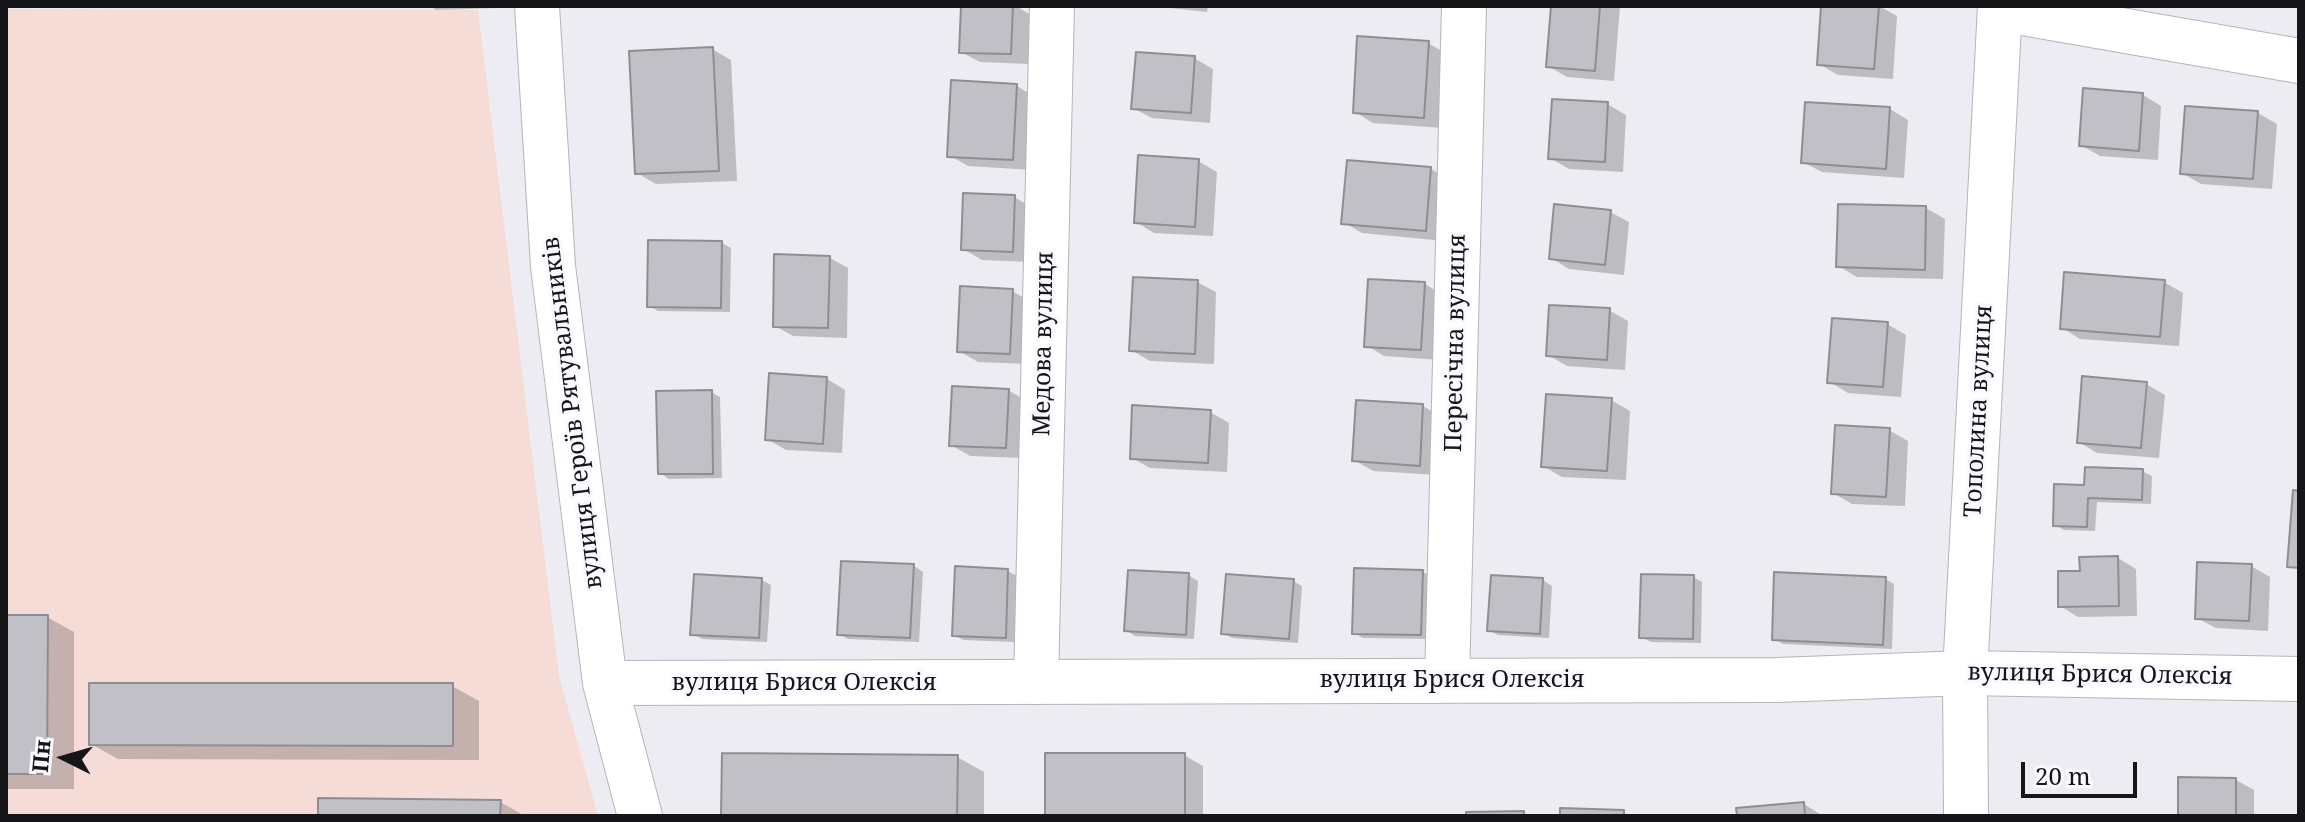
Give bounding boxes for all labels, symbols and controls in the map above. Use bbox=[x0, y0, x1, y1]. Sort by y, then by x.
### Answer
street label: Пересічна вулиця bbox=[1440, 234, 1472, 452]
street label: вулиця Героїв Рятувальників bbox=[537, 235, 609, 591]
street label: Медова вулиця bbox=[1028, 251, 1060, 437]
street label: Тополина вулиця bbox=[1959, 304, 1999, 518]
street label: вулиця Брися Олексія bbox=[1967, 658, 2233, 692]
street label: вулиця Брися Олексія bbox=[1319, 666, 1585, 694]
street label: вулиця Брися Олексія bbox=[671, 669, 937, 697]
north arrow bbox=[24, 718, 104, 798]
text: Пн bbox=[24, 738, 56, 773]
scale bar bbox=[2025, 746, 2141, 796]
text: 20 m bbox=[2035, 759, 2091, 792]

